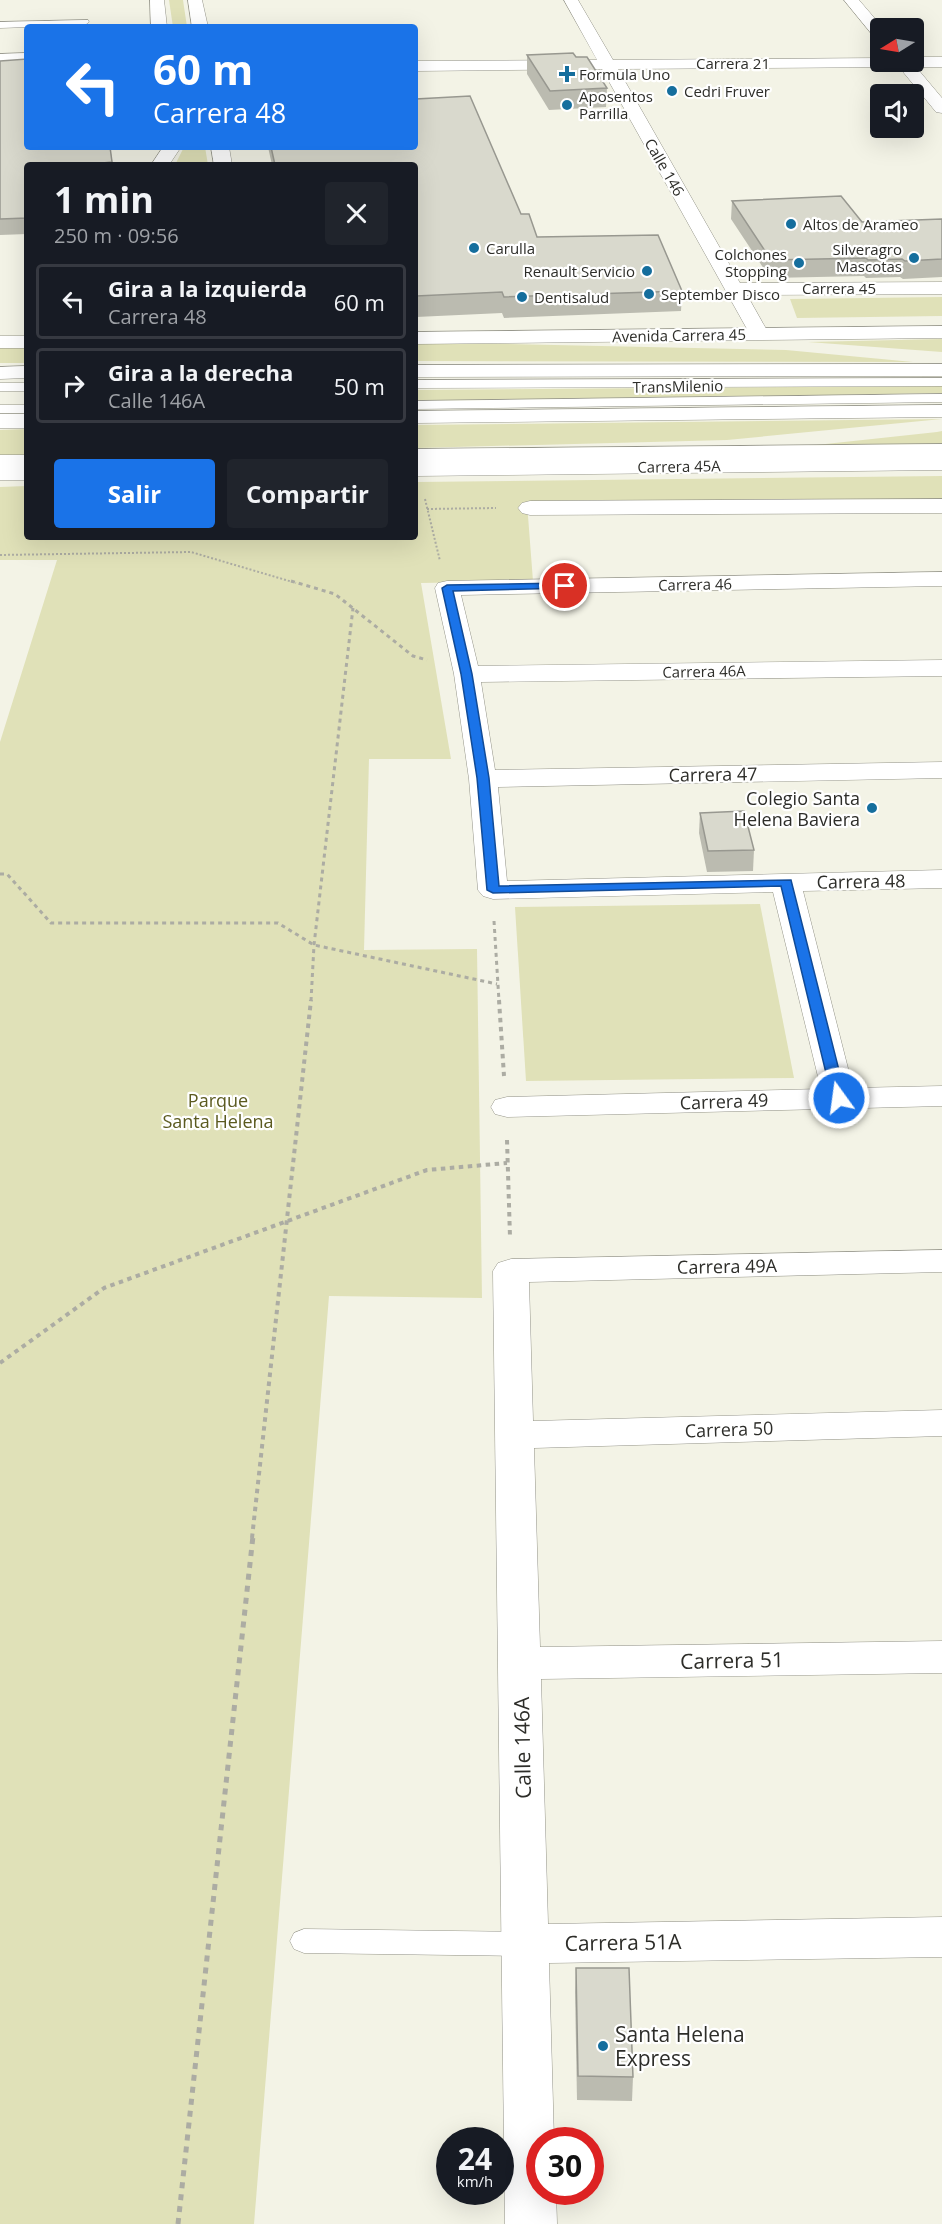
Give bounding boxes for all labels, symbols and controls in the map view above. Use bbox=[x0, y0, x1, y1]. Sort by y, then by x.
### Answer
north arrow bbox=[870, 18, 924, 72]
map controls bbox=[870, 18, 924, 138]
text: 60 m bbox=[153, 40, 253, 97]
icon: left bbox=[54, 48, 132, 126]
street label: Carrera 21 bbox=[696, 53, 770, 73]
place label: Formula Uno bbox=[579, 64, 670, 84]
marker: Formula Uno bbox=[560, 67, 574, 81]
place label: Cedri Fruver bbox=[684, 81, 770, 101]
marker: Cedri Fruver bbox=[665, 84, 679, 98]
button: sound bbox=[870, 84, 924, 138]
place label: Aposentos Parrilla bbox=[579, 86, 653, 123]
text: Carrera 48 bbox=[153, 94, 286, 131]
marker: Aposentos Parrilla bbox=[560, 98, 574, 112]
street label: Calle 146 bbox=[640, 135, 690, 199]
text: 1 min bbox=[54, 175, 154, 224]
button: close bbox=[325, 182, 388, 245]
place label: Altos de Arameo bbox=[803, 214, 918, 234]
marker: Altos de Arameo bbox=[784, 217, 798, 231]
text: 250 m · 09:56 bbox=[54, 222, 179, 249]
place label: Carulla bbox=[486, 238, 535, 258]
place label: Silveragro Mascotas bbox=[833, 239, 902, 276]
marker: Carulla bbox=[467, 241, 481, 255]
place label: Colchones Stopping bbox=[715, 244, 787, 281]
marker: Silveragro Mascotas bbox=[907, 251, 921, 265]
marker: Colchones Stopping bbox=[792, 256, 806, 270]
place label: Renault Servicio bbox=[524, 261, 635, 281]
marker: Renault Servicio bbox=[640, 264, 654, 278]
text: Gira a la izquierda bbox=[108, 273, 307, 303]
street label: Carrera 45 bbox=[802, 278, 876, 298]
place label: September Disco bbox=[661, 284, 780, 304]
icon: left bbox=[57, 285, 90, 318]
text: 60 m bbox=[334, 287, 385, 317]
place label: Dentisalud bbox=[534, 287, 609, 307]
marker: September Disco bbox=[642, 287, 656, 301]
marker: Dentisalud bbox=[515, 290, 529, 304]
text: Carrera 48 bbox=[108, 303, 207, 330]
street label: Avenida Carrera 45 bbox=[612, 324, 746, 346]
text: Gira a la derecha bbox=[108, 357, 293, 387]
icon: right bbox=[57, 369, 90, 402]
text: 50 m bbox=[334, 371, 385, 401]
street label: TransMilenio bbox=[633, 375, 723, 397]
text: Calle 146A bbox=[108, 387, 205, 414]
street label: Carrera 45A bbox=[637, 455, 721, 477]
button: Salir bbox=[54, 459, 215, 528]
button: Compartir bbox=[227, 459, 388, 528]
pin bbox=[539, 560, 590, 611]
icon: arrive bbox=[548, 569, 581, 602]
street label: Carrera 46 bbox=[658, 573, 732, 595]
street label: Carrera 46A bbox=[662, 660, 746, 682]
street label: Carrera 47 bbox=[668, 761, 758, 787]
place label: Colegio Santa Helena Baviera bbox=[734, 786, 860, 831]
marker: Colegio Santa Helena Baviera bbox=[865, 801, 879, 815]
street label: Carrera 48 bbox=[816, 868, 906, 894]
position arrow bbox=[807, 1066, 871, 1130]
street label: Carrera 49 bbox=[679, 1087, 769, 1115]
park label: Parque Santa Helena bbox=[162, 1088, 274, 1133]
street label: Carrera 49A bbox=[677, 1253, 778, 1279]
street label: Carrera 50 bbox=[684, 1415, 774, 1443]
street label: Carrera 51 bbox=[680, 1645, 784, 1675]
street label: Calle 146A bbox=[507, 1696, 537, 1799]
street label: Carrera 51A bbox=[564, 1927, 682, 1957]
place label: Santa Helena Express bbox=[615, 2020, 745, 2072]
marker: Santa Helena Express bbox=[596, 2039, 610, 2053]
speed limit sign: 30 bbox=[526, 2127, 604, 2205]
text: 24 bbox=[458, 2138, 492, 2179]
text: km/h bbox=[457, 2171, 493, 2191]

